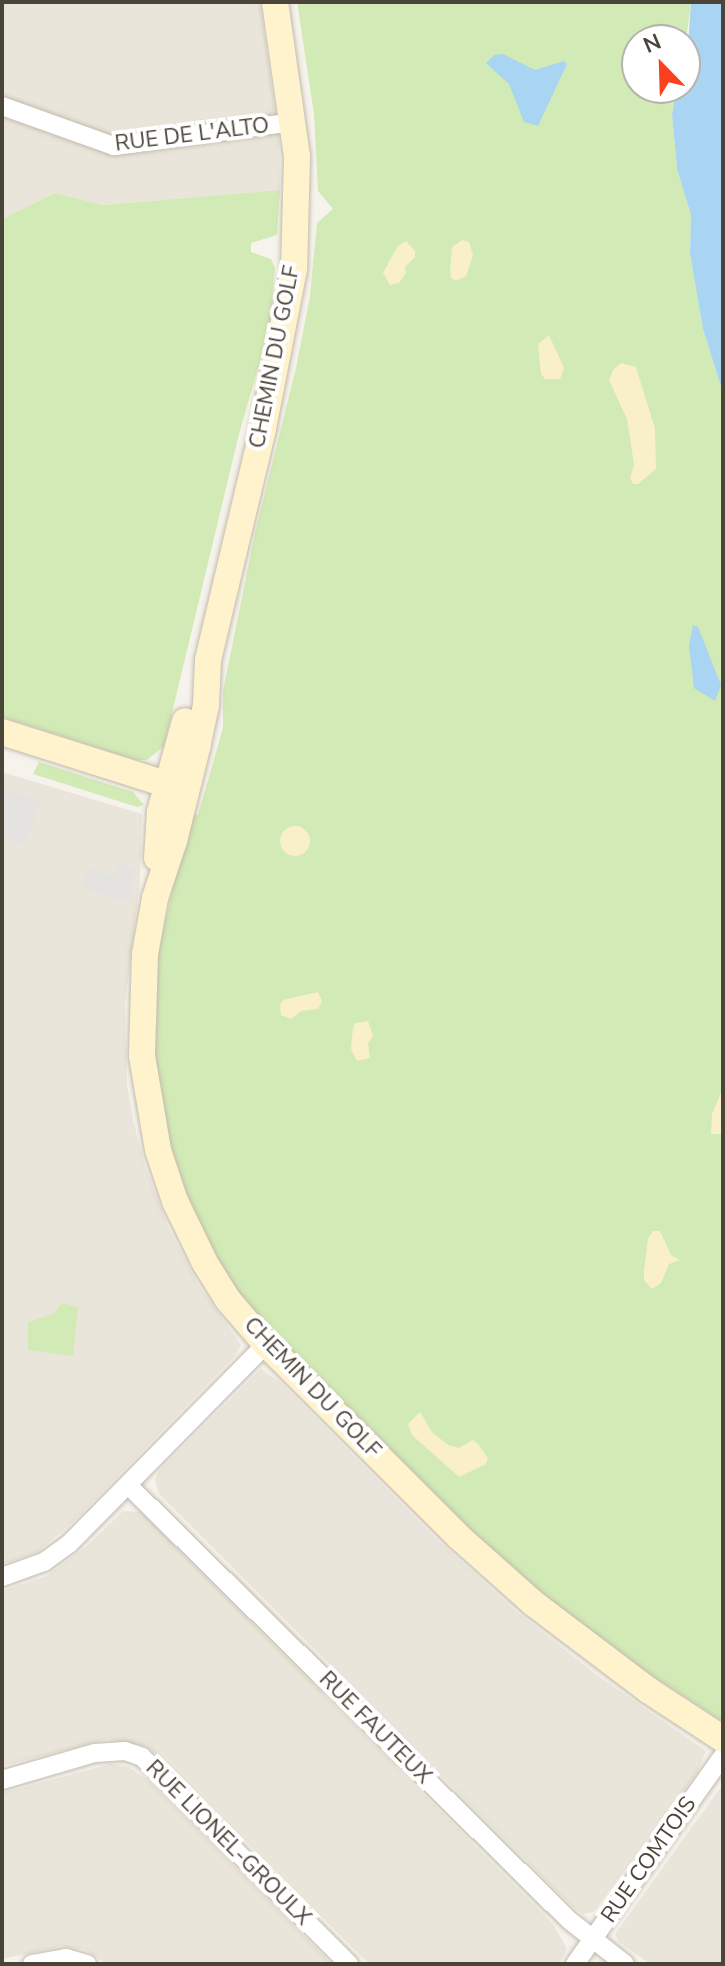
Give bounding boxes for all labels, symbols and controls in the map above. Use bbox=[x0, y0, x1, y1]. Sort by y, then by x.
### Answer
north arrow bbox=[621, 24, 701, 104]
text: N bbox=[639, 27, 666, 61]
street label: RUE DE L'ALTO bbox=[113, 112, 271, 158]
street label: CHEMIN DU GOLF bbox=[244, 263, 306, 451]
street label: CHEMIN DU GOLF bbox=[238, 1312, 386, 1464]
street label: RUE FAUTEUX bbox=[313, 1666, 437, 1790]
street label: RUE LIONEL-GROULX bbox=[140, 1755, 316, 1931]
street label: RUE COMTOIS bbox=[596, 1792, 702, 1928]

